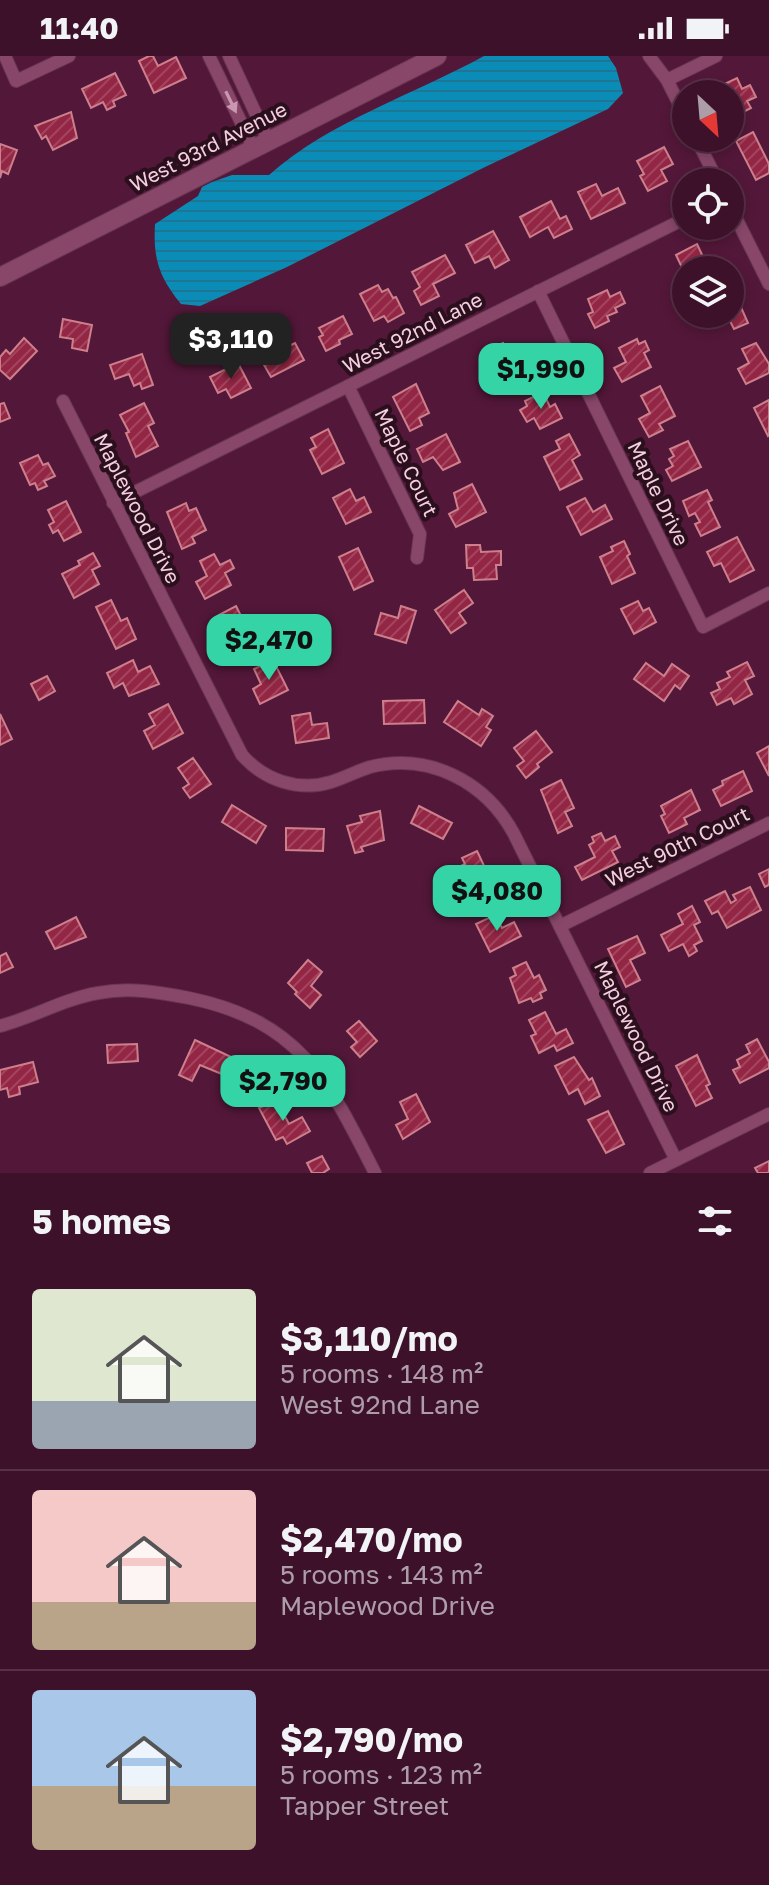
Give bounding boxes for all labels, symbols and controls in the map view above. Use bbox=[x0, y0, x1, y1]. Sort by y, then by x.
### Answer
text: 11:40 bbox=[40, 10, 119, 46]
north arrow bbox=[672, 80, 744, 152]
map controls bbox=[672, 80, 744, 328]
one-way arrow bbox=[224, 90, 238, 113]
street label: West 93rd Avenue bbox=[126, 96, 290, 196]
button: locate bbox=[672, 168, 744, 240]
button: layers bbox=[672, 256, 744, 328]
street label: West 92nd Lane bbox=[338, 286, 486, 378]
pin: $3,110 bbox=[166, 313, 296, 381]
text: $3,110 bbox=[188, 323, 274, 354]
pin: $1,990 bbox=[476, 343, 606, 411]
text: $1,990 bbox=[496, 353, 586, 384]
street label: Maple Court bbox=[370, 404, 444, 520]
street label: Maplewood Drive bbox=[90, 429, 186, 587]
street label: Maple Drive bbox=[623, 437, 695, 549]
pin: $2,470 bbox=[204, 614, 334, 682]
text: $2,470 bbox=[225, 624, 313, 655]
street label: West 90th Court bbox=[601, 801, 753, 891]
pin: $4,080 bbox=[432, 865, 562, 933]
text: $4,080 bbox=[451, 875, 543, 906]
street label: Maplewood Drive bbox=[590, 956, 684, 1116]
pin: $2,790 bbox=[218, 1055, 348, 1123]
text: $2,790 bbox=[238, 1065, 328, 1096]
icon: filters bbox=[693, 1199, 737, 1243]
text: 5 homes bbox=[32, 1201, 171, 1241]
text: $3,110/mo bbox=[280, 1318, 458, 1358]
icon: home bbox=[96, 1321, 192, 1417]
text: 5 rooms · 148 m² bbox=[280, 1358, 483, 1389]
text: West 92nd Lane bbox=[280, 1389, 480, 1420]
text: $2,470/mo bbox=[280, 1519, 463, 1559]
icon: home bbox=[96, 1522, 192, 1618]
text: 5 rooms · 143 m² bbox=[280, 1559, 483, 1590]
text: Maplewood Drive bbox=[280, 1590, 495, 1621]
text: $2,790/mo bbox=[280, 1719, 463, 1759]
icon: home bbox=[96, 1722, 192, 1818]
text: 5 rooms · 123 m² bbox=[280, 1759, 482, 1790]
text: Tapper Street bbox=[280, 1790, 449, 1821]

